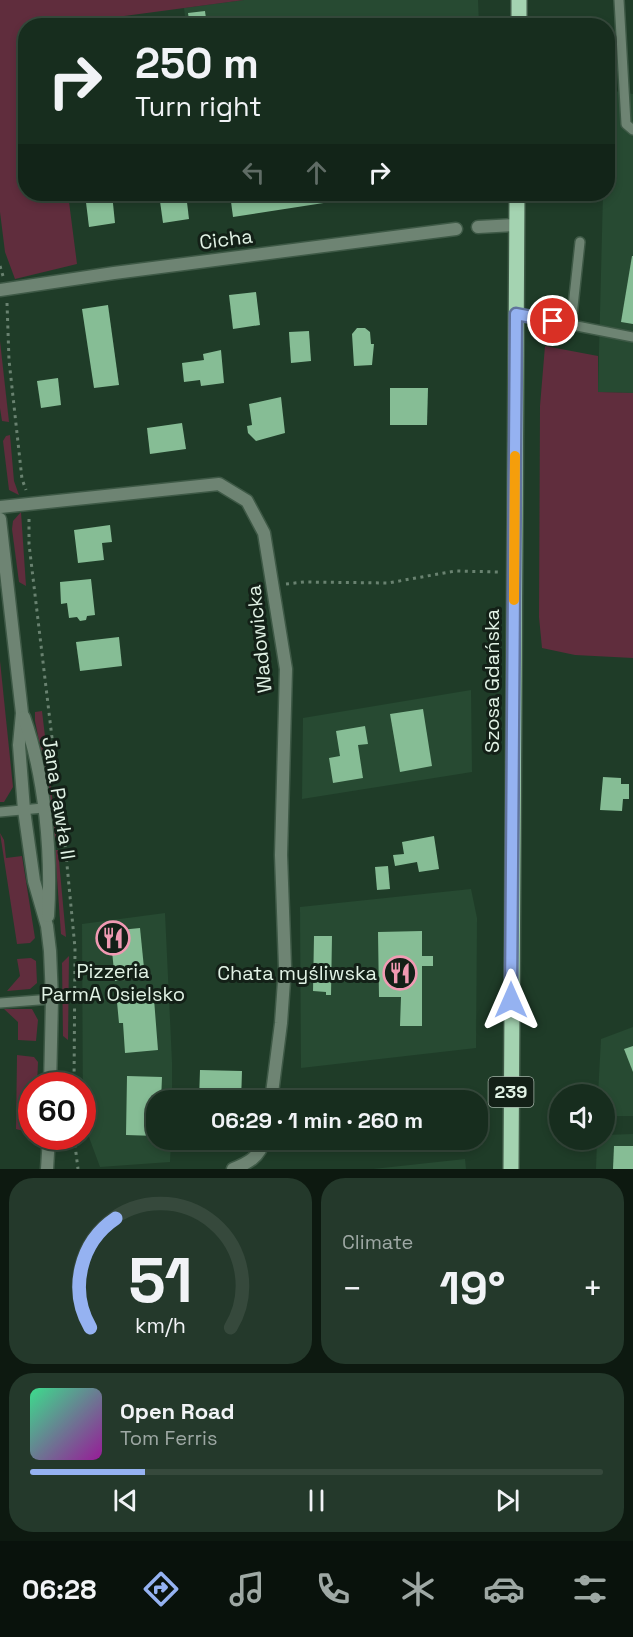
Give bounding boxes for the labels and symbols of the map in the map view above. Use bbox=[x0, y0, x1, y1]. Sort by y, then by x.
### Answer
street label: Cicha bbox=[198, 223, 254, 255]
pin bbox=[527, 295, 578, 346]
street label: Wadowicka bbox=[240, 584, 278, 694]
street label: Szosa Gdańska bbox=[479, 609, 505, 753]
street label: Jana Pawła II bbox=[36, 735, 82, 861]
restaurant icon: Pizzeria ParmA Osielsko bbox=[95, 920, 131, 956]
restaurant icon: Chata myśliwska bbox=[382, 955, 418, 991]
place label: Pizzeria ParmA Osielsko bbox=[41, 958, 185, 1007]
place label: Chata myśliwska bbox=[217, 960, 377, 986]
position arrow bbox=[479, 968, 543, 1032]
speed limit sign: 60 bbox=[18, 1072, 96, 1150]
road number: 239 bbox=[488, 1077, 534, 1107]

